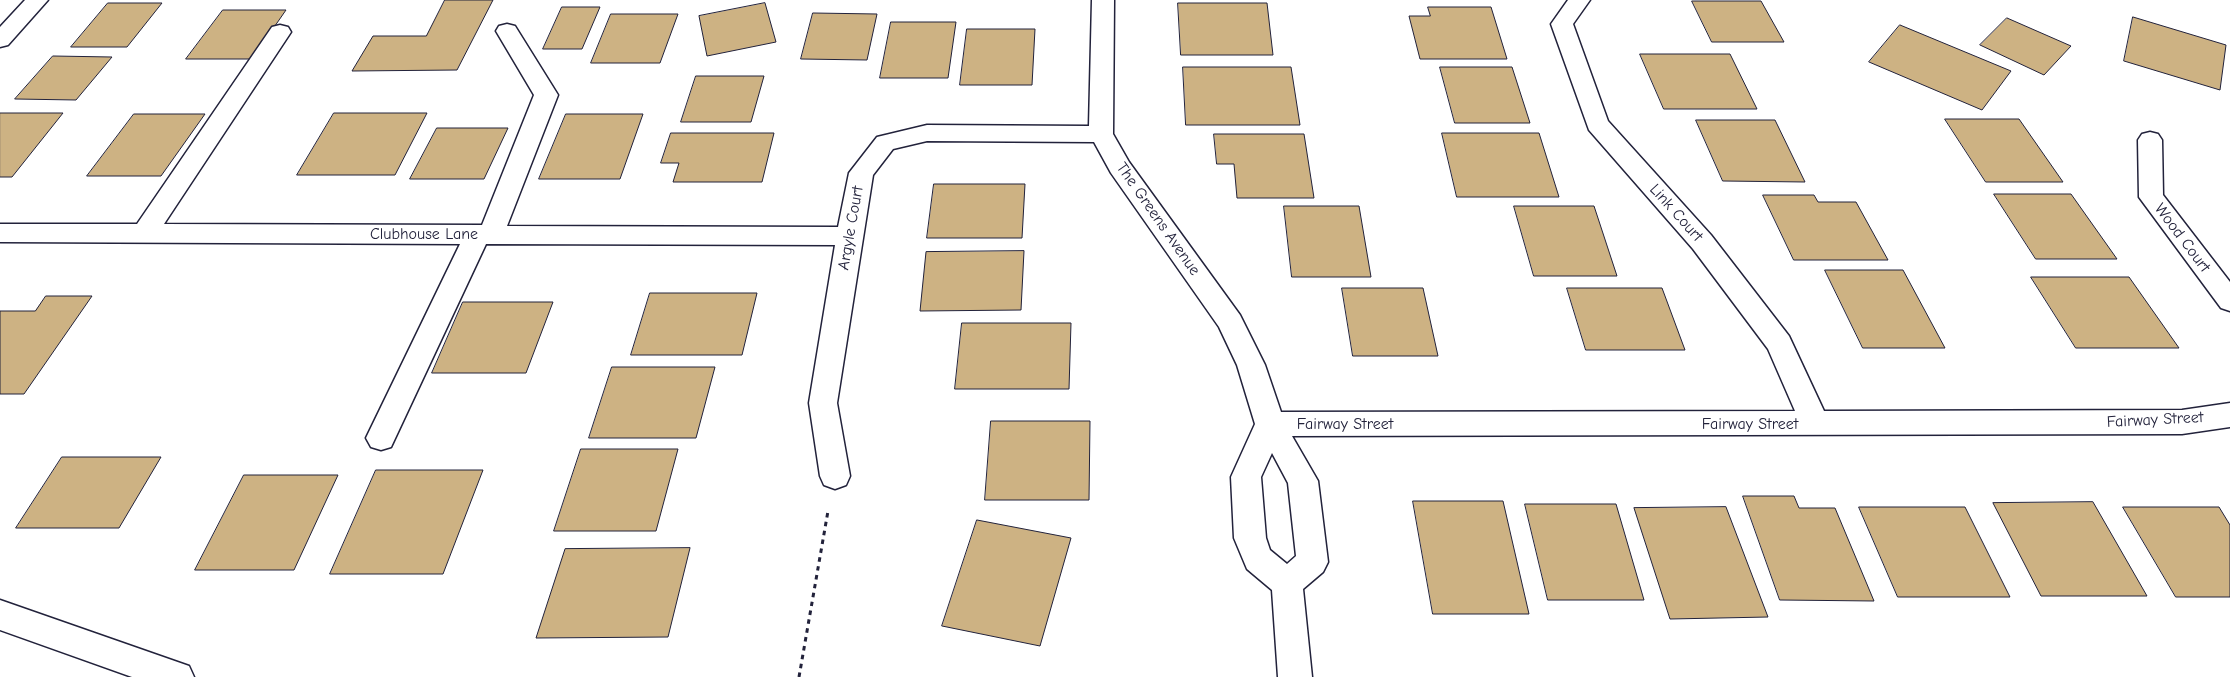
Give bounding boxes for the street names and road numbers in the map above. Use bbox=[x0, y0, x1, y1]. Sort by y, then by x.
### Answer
street label: The Greens Avenue bbox=[1112, 159, 1204, 279]
street label: Link Court bbox=[1645, 180, 1707, 246]
street label: Argyle Court bbox=[834, 184, 868, 272]
street label: Wood Court bbox=[2150, 200, 2214, 276]
street label: Clubhouse Lane bbox=[370, 224, 478, 244]
street label: Fairway Street bbox=[2106, 408, 2204, 432]
street label: Fairway Street bbox=[1297, 414, 1393, 434]
street label: Fairway Street bbox=[1702, 414, 1798, 434]

